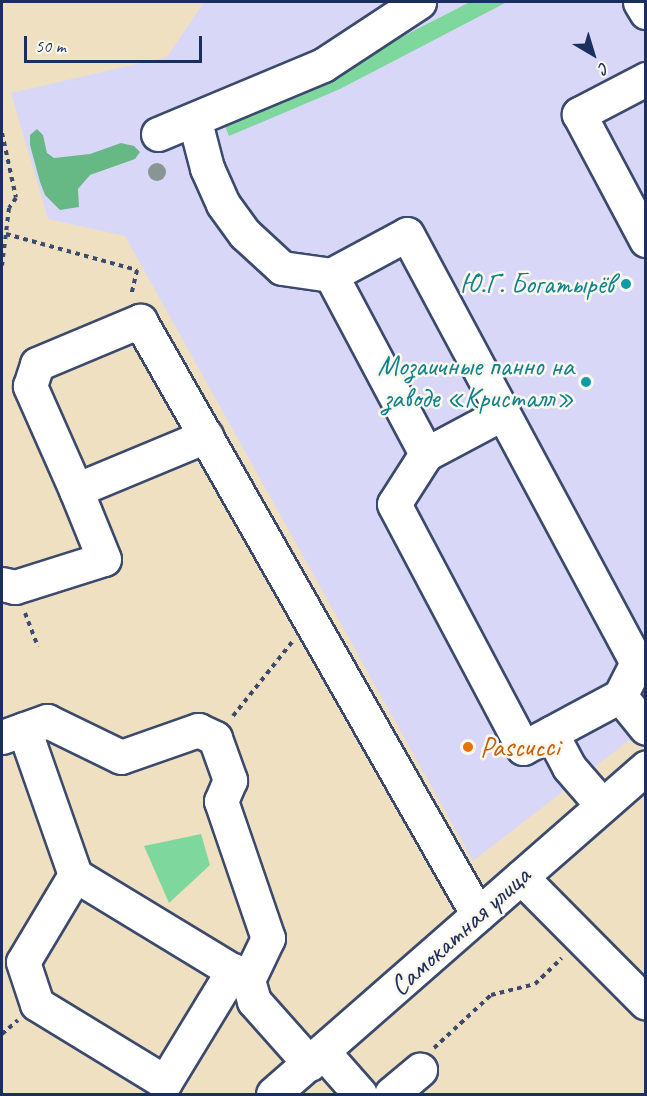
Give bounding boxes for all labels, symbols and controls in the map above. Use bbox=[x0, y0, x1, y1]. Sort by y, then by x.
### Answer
scale bar bbox=[27, 24, 206, 62]
north arrow bbox=[563, 24, 623, 84]
text: 50 m bbox=[35, 35, 66, 57]
text: С bbox=[595, 58, 613, 78]
place label: Ю.Г. Богатырёв bbox=[460, 267, 614, 301]
marker: Ю.Г. Богатырёв bbox=[619, 277, 633, 291]
place label: Мозаичные панно на заводе «Кристалл» bbox=[377, 349, 574, 415]
marker: Мозаичные панно на заводе «Кристалл» bbox=[579, 375, 593, 389]
place label: Pascucci bbox=[480, 730, 559, 764]
marker: Pascucci bbox=[461, 740, 475, 754]
street label: Самокатная улица bbox=[382, 858, 538, 1004]

